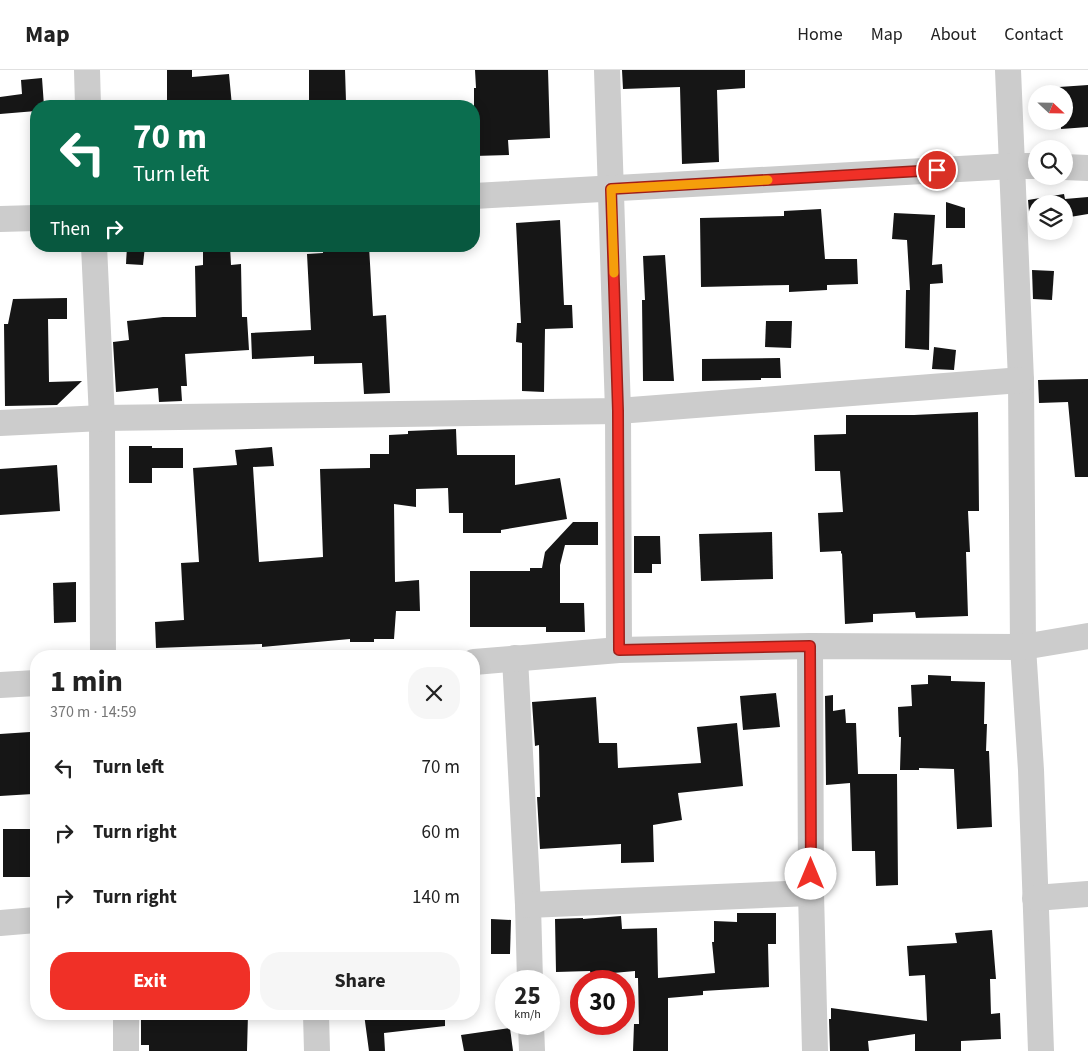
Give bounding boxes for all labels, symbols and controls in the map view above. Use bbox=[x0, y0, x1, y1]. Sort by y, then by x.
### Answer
text: Map bbox=[25, 17, 70, 52]
text: Home bbox=[797, 22, 843, 47]
text: Map bbox=[871, 22, 903, 47]
text: About bbox=[931, 22, 976, 47]
text: Contact bbox=[1004, 22, 1063, 47]
north arrow bbox=[1028, 85, 1072, 130]
map controls bbox=[1028, 85, 1073, 240]
text: 70 m bbox=[133, 112, 207, 162]
icon: left bbox=[50, 120, 115, 185]
button: search bbox=[1028, 140, 1073, 185]
pin bbox=[916, 149, 958, 191]
icon: arrive bbox=[923, 156, 951, 184]
text: Turn left bbox=[133, 158, 209, 190]
button: layers bbox=[1028, 195, 1073, 240]
icon: right bbox=[100, 215, 128, 243]
text: Then bbox=[50, 216, 90, 243]
text: 1 min bbox=[50, 660, 123, 703]
button: close bbox=[408, 667, 460, 719]
text: 370 m · 14:59 bbox=[50, 701, 137, 723]
icon: left bbox=[50, 754, 78, 782]
text: Turn left bbox=[93, 754, 164, 781]
text: 70 m bbox=[422, 754, 460, 781]
icon: right bbox=[50, 819, 78, 847]
text: Turn right bbox=[93, 819, 177, 846]
text: 60 m bbox=[422, 819, 460, 846]
position arrow bbox=[784, 847, 836, 899]
icon: right bbox=[50, 884, 78, 912]
text: Turn right bbox=[93, 884, 177, 911]
text: 140 m bbox=[412, 884, 460, 911]
button: Exit bbox=[50, 952, 250, 1010]
button: Share bbox=[260, 952, 460, 1010]
speed limit sign: 30 bbox=[570, 970, 635, 1035]
text: 25 bbox=[514, 978, 541, 1014]
text: km/h bbox=[514, 1006, 541, 1023]

